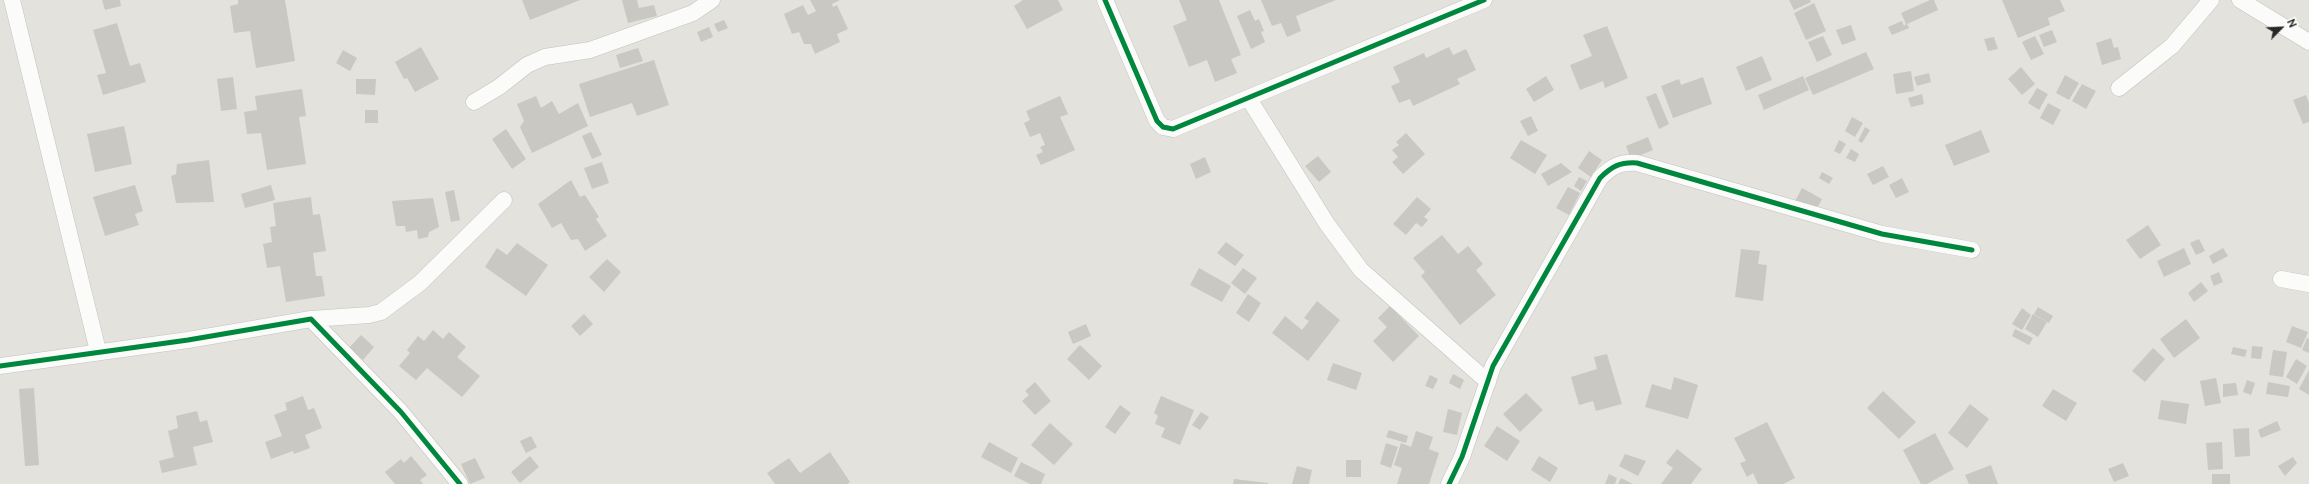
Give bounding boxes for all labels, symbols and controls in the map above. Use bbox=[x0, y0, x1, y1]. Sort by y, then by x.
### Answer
north arrow bbox=[2261, 8, 2301, 48]
text: N bbox=[2285, 17, 2299, 29]

